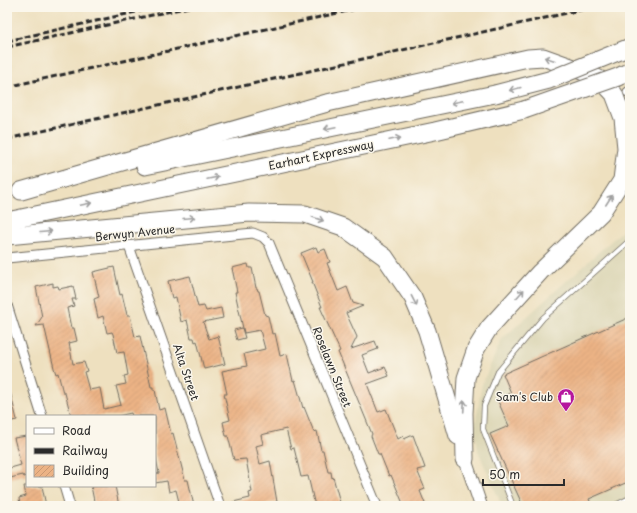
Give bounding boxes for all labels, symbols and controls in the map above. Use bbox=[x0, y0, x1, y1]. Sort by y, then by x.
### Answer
one-way arrow bbox=[544, 55, 556, 63]
one-way arrow bbox=[508, 86, 521, 93]
one-way arrow bbox=[451, 99, 464, 107]
one-way arrow bbox=[324, 125, 337, 133]
street label: Earhart Expressway bbox=[267, 135, 375, 174]
one-way arrow bbox=[389, 135, 402, 143]
one-way arrow bbox=[207, 173, 220, 181]
one-way arrow bbox=[605, 195, 613, 206]
one-way arrow bbox=[79, 200, 92, 208]
one-way arrow bbox=[182, 215, 195, 222]
one-way arrow bbox=[312, 215, 324, 223]
street label: Berwyn Avenue bbox=[94, 220, 176, 245]
one-way arrow bbox=[39, 228, 52, 236]
one-way arrow bbox=[515, 288, 524, 299]
one-way arrow bbox=[411, 294, 418, 306]
street label: Roselawn Street bbox=[309, 324, 357, 410]
street label: Alta Street bbox=[169, 341, 204, 403]
shop icon: Sam's Club bbox=[556, 387, 576, 412]
place label: Sam's Club bbox=[496, 388, 553, 405]
one-way arrow bbox=[461, 400, 468, 413]
legend bbox=[26, 415, 156, 487]
text: Road bbox=[62, 421, 91, 439]
text: Railway bbox=[62, 441, 108, 459]
text: Building bbox=[62, 461, 109, 479]
scale bar bbox=[483, 461, 564, 487]
text: 50 m bbox=[489, 465, 520, 483]

